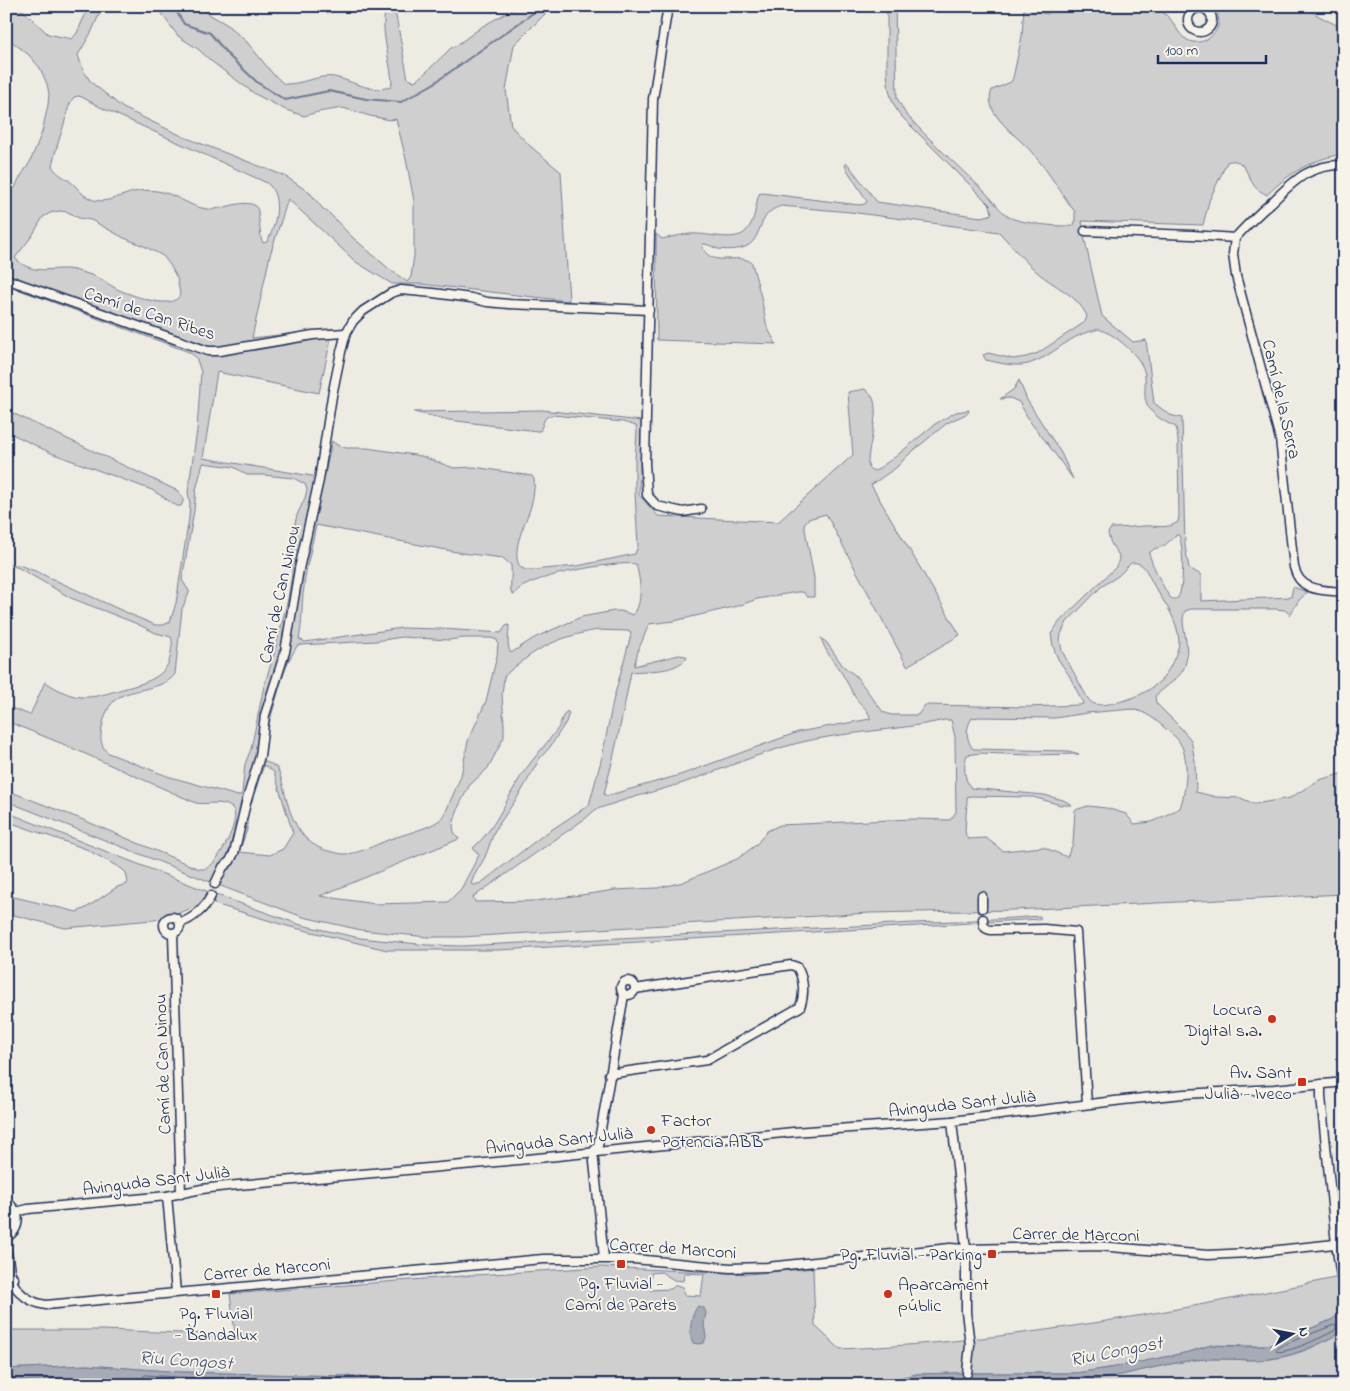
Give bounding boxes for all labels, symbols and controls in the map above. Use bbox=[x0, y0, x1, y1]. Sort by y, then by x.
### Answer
scale bar bbox=[1158, 32, 1265, 64]
text: 100 m bbox=[1165, 40, 1198, 62]
street label: Camí de Can Ribes bbox=[80, 281, 218, 348]
street label: Camí de la Serra bbox=[1254, 337, 1306, 462]
street label: Camí de Can Ninou bbox=[254, 523, 308, 666]
street label: Camí de Can Ninou bbox=[149, 993, 179, 1135]
place label: Locura Digital s.a. bbox=[1184, 998, 1262, 1046]
marker: Locura Digital s.a. bbox=[1266, 1013, 1278, 1025]
place label: Av. Sant Julià - Iveco bbox=[1205, 1061, 1292, 1108]
marker: Av. Sant Julià - Iveco bbox=[1296, 1076, 1308, 1088]
street label: Avinguda Sant Julià bbox=[887, 1084, 1037, 1127]
place label: Factor Potencia ABB bbox=[660, 1109, 763, 1156]
street label: Avinguda Sant Julià bbox=[484, 1121, 634, 1164]
marker: Factor Potencia ABB bbox=[645, 1124, 657, 1136]
street label: Avinguda Sant Julià bbox=[81, 1160, 231, 1205]
street label: Carrer de Marconi bbox=[1012, 1222, 1140, 1250]
street label: Carrer de Marconi bbox=[608, 1233, 737, 1267]
place label: Pg. Fluvial - Parking bbox=[840, 1243, 982, 1270]
marker: Pg. Fluvial - Parking bbox=[986, 1248, 998, 1260]
street label: Carrer de Marconi bbox=[203, 1252, 332, 1289]
marker: Pg. Fluvial - Camí de Parets bbox=[615, 1258, 627, 1270]
place label: Pg. Fluvial - Camí de Parets bbox=[565, 1272, 677, 1319]
place label: Aparcament públic bbox=[898, 1273, 989, 1320]
marker: Pg. Fluvial - Bandalux bbox=[210, 1288, 222, 1300]
marker: Aparcament públic bbox=[882, 1288, 894, 1300]
place label: Pg. Fluvial - Bandalux bbox=[174, 1302, 258, 1349]
north arrow bbox=[1268, 1308, 1318, 1358]
text: N bbox=[1292, 1326, 1314, 1338]
water label: Riu Congost bbox=[1068, 1330, 1167, 1376]
water label: Riu Congost bbox=[138, 1345, 235, 1379]

